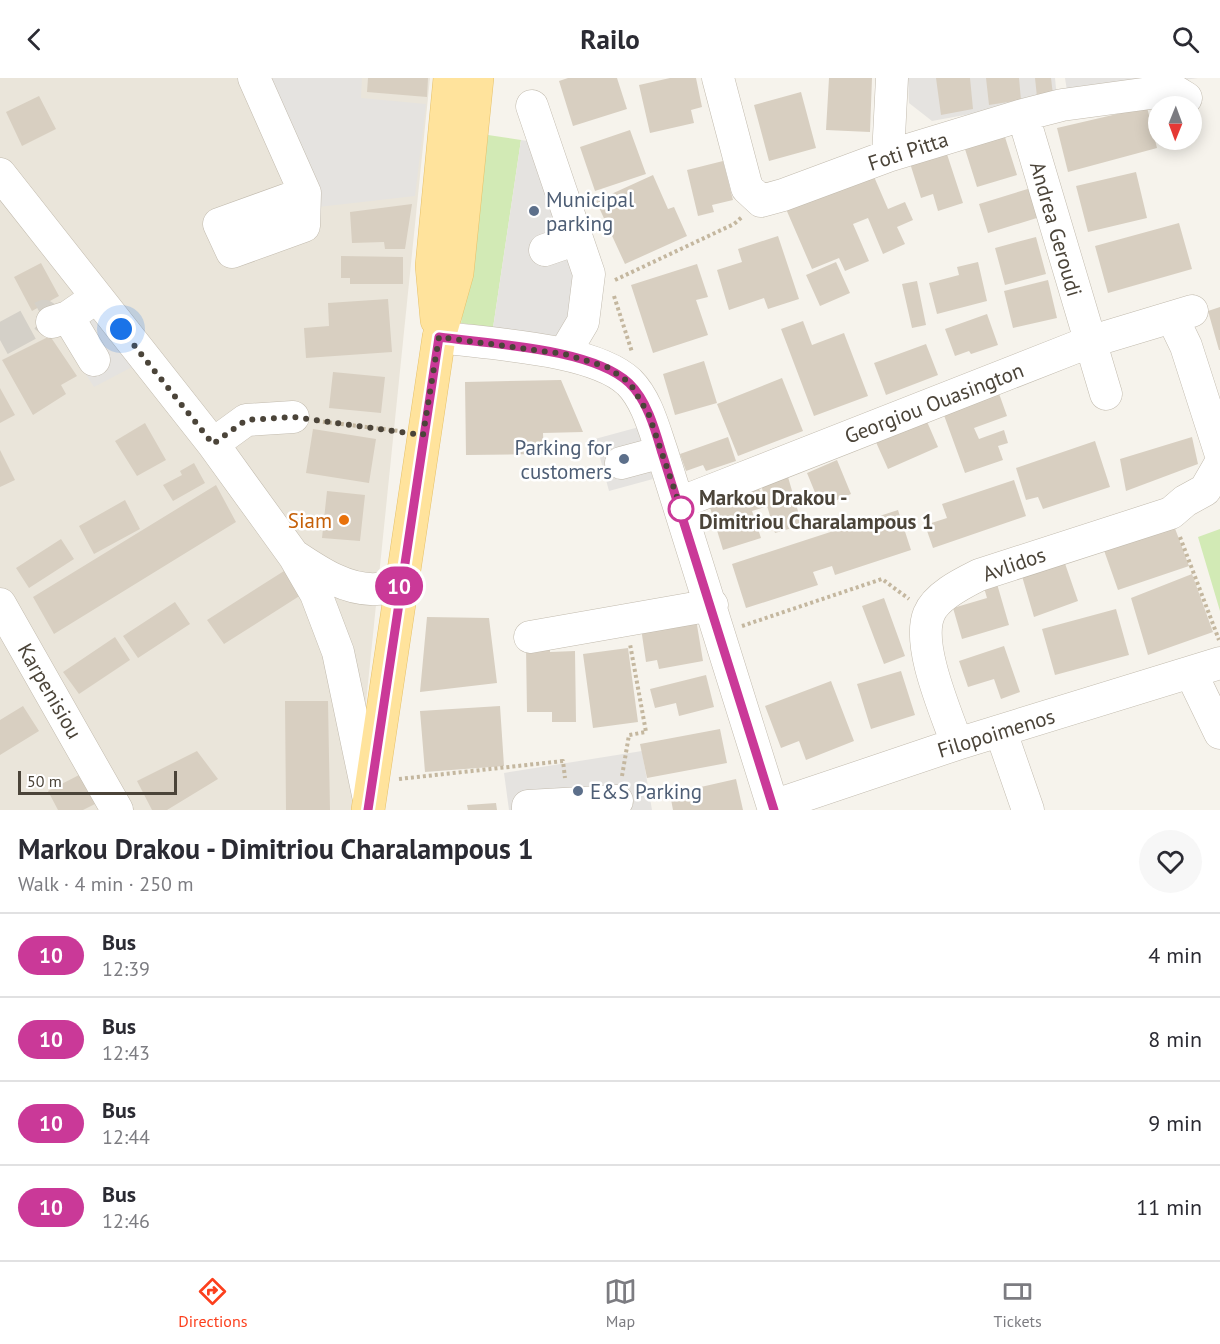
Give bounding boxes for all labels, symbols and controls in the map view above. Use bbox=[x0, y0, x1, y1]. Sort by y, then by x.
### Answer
text: Railo bbox=[580, 22, 640, 56]
icon: back bbox=[18, 23, 51, 56]
icon: search bbox=[1169, 23, 1202, 56]
north arrow bbox=[1148, 96, 1202, 150]
map controls bbox=[1148, 96, 1202, 150]
street label: Foti Pitta bbox=[865, 125, 951, 177]
street label: Andrea Geroudi bbox=[1024, 158, 1088, 300]
place label: Municipal parking bbox=[546, 186, 634, 237]
marker: Municipal parking bbox=[527, 204, 541, 218]
your location bbox=[106, 314, 136, 344]
street label: Georgiou Ouasington bbox=[841, 356, 1027, 450]
place label: Parking for customers bbox=[515, 434, 612, 485]
marker: Parking for customers bbox=[617, 452, 631, 466]
place label: Markou Drakou - Dimitriou Charalampous 1 bbox=[699, 484, 934, 535]
marker: Markou Drakou - Dimitriou Charalampous 1 bbox=[668, 496, 694, 522]
place label: Siam bbox=[288, 507, 332, 534]
marker: Siam bbox=[337, 513, 351, 527]
street label: Avlidos bbox=[979, 541, 1049, 587]
line badge: 10 bbox=[372, 566, 426, 606]
text: 10 bbox=[387, 573, 411, 600]
street label: Karpenisiou bbox=[12, 638, 88, 744]
street label: Filopoimenos bbox=[934, 702, 1058, 764]
scale bar bbox=[18, 768, 177, 796]
text: 50 m bbox=[27, 771, 62, 791]
place label: E&S Parking bbox=[590, 778, 702, 805]
marker: E&S Parking bbox=[571, 784, 585, 798]
text: Markou Drakou - Dimitriou Charalampous 1 bbox=[18, 830, 534, 867]
button: heart bbox=[1139, 830, 1202, 893]
text: Walk · 4 min · 250 m bbox=[18, 871, 194, 897]
text: Bus bbox=[102, 928, 136, 956]
text: 4 min bbox=[1148, 941, 1202, 969]
text: 10 bbox=[39, 942, 63, 969]
text: 12:39 bbox=[102, 956, 150, 982]
text: Bus bbox=[102, 1012, 136, 1040]
text: 8 min bbox=[1148, 1025, 1202, 1053]
text: 10 bbox=[39, 1026, 63, 1053]
text: 12:43 bbox=[102, 1040, 150, 1066]
text: Bus bbox=[102, 1096, 136, 1124]
text: 9 min bbox=[1148, 1109, 1202, 1137]
text: 10 bbox=[39, 1110, 63, 1137]
text: 12:44 bbox=[102, 1124, 150, 1150]
text: Bus bbox=[102, 1180, 136, 1208]
text: 11 min bbox=[1136, 1193, 1202, 1221]
text: 10 bbox=[39, 1194, 63, 1221]
text: 12:46 bbox=[102, 1208, 150, 1234]
tab: Directions bbox=[178, 1275, 247, 1331]
tab: Map bbox=[604, 1275, 637, 1331]
tab: Tickets bbox=[994, 1275, 1042, 1331]

